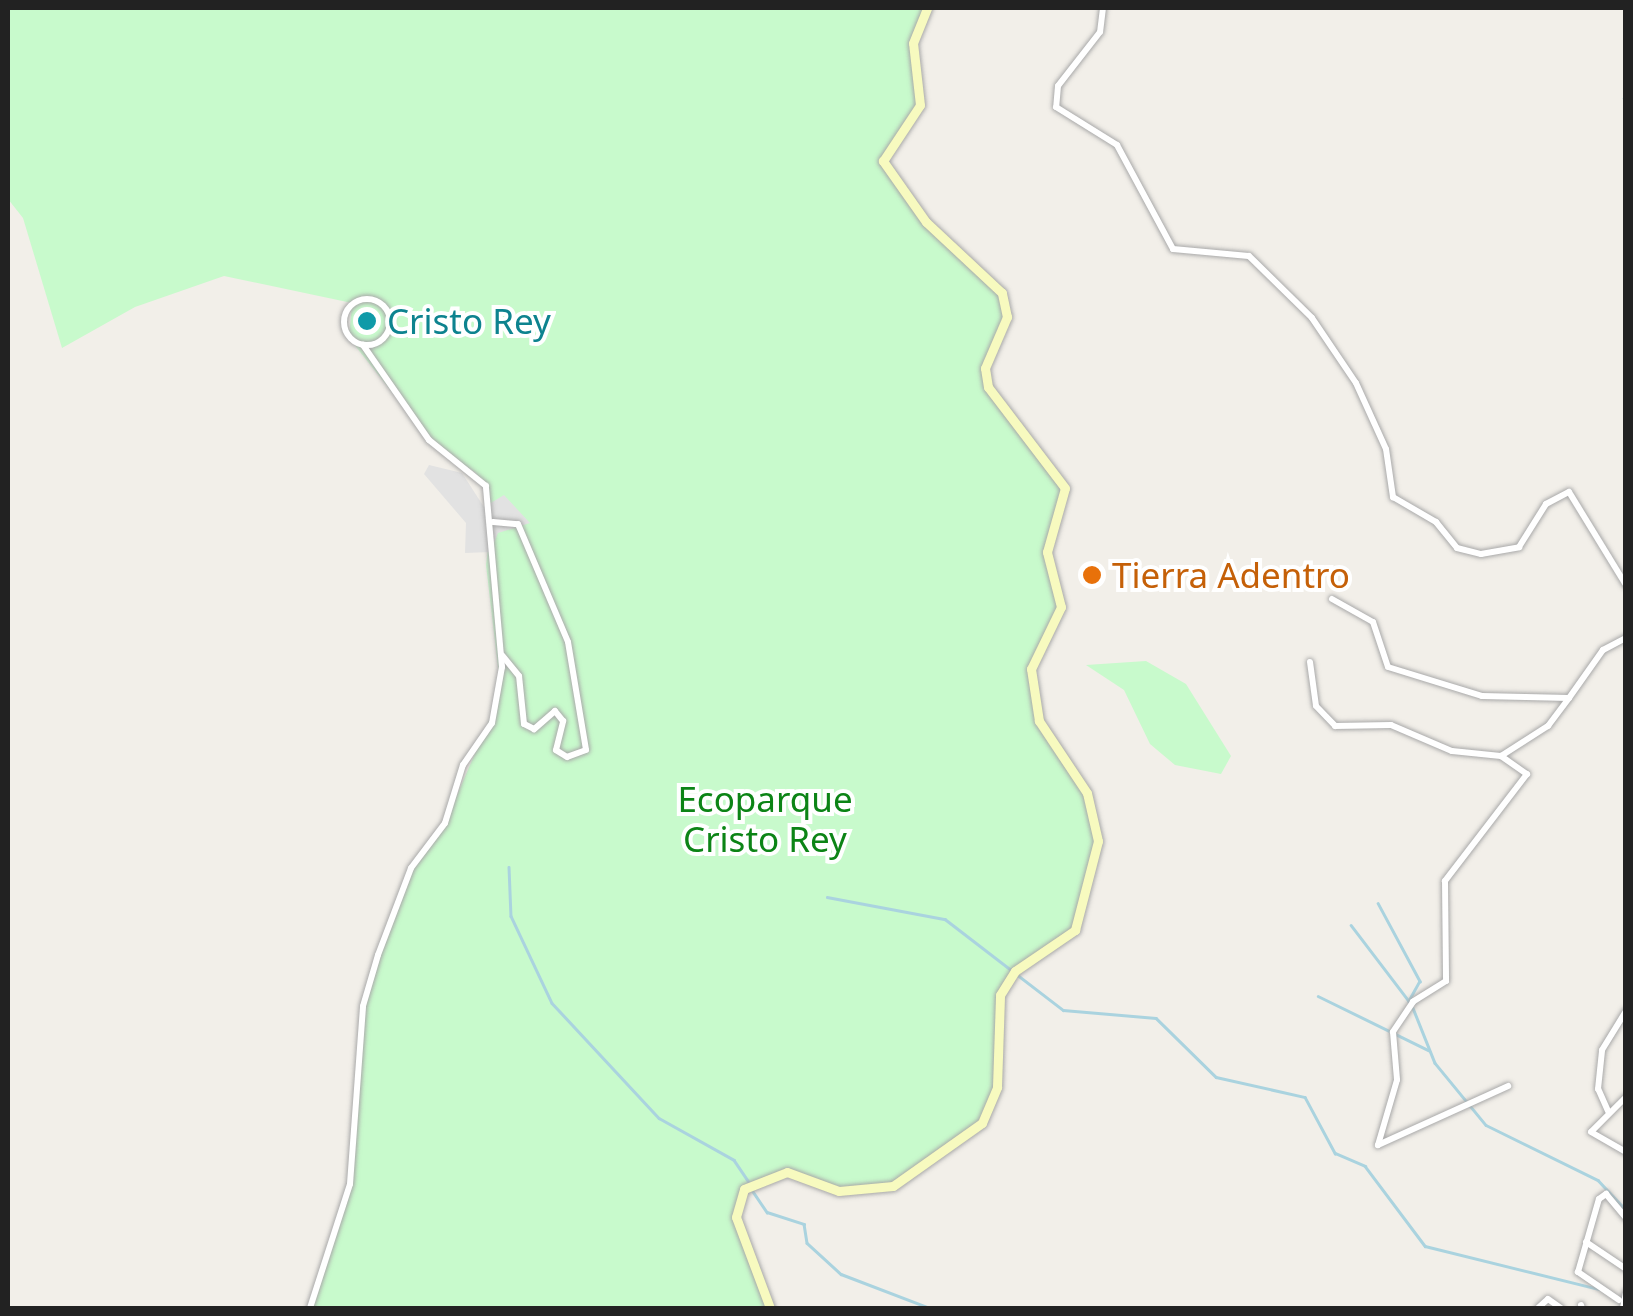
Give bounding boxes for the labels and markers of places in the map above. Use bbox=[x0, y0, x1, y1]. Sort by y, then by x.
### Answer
place label: Cristo Rey bbox=[387, 300, 551, 342]
marker: Cristo Rey bbox=[356, 310, 378, 332]
place label: Tierra Adentro bbox=[1112, 554, 1350, 596]
marker: Tierra Adentro bbox=[1081, 564, 1103, 586]

